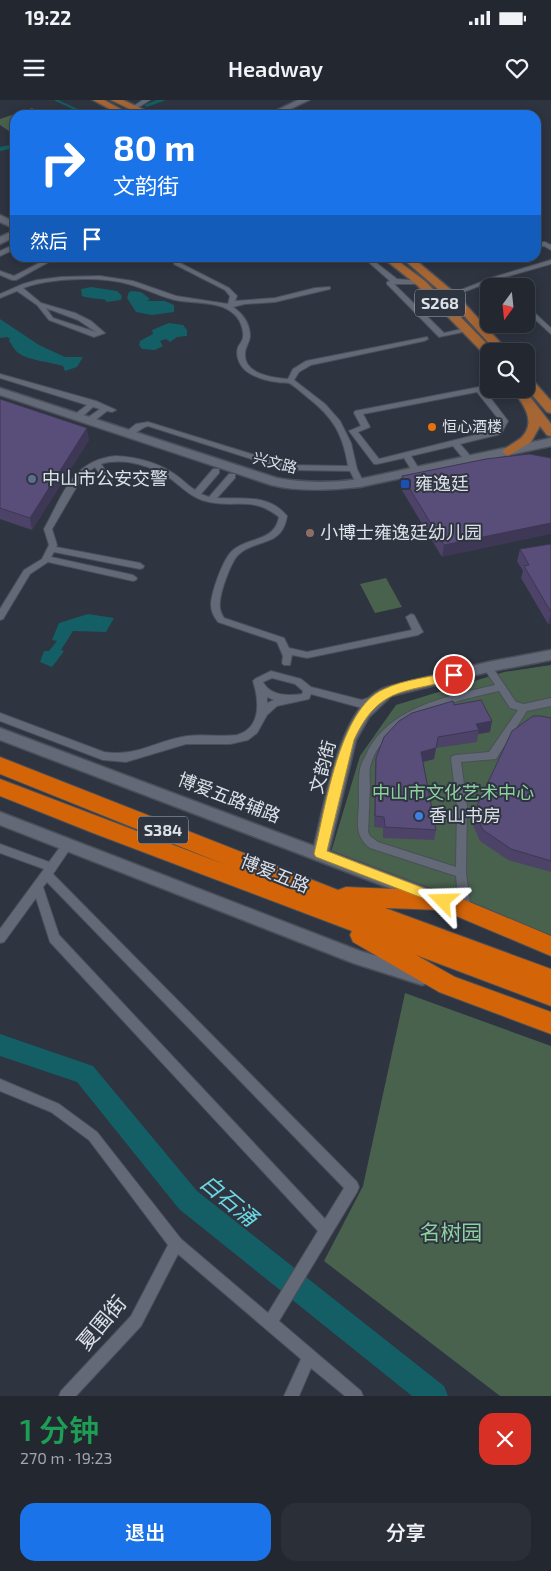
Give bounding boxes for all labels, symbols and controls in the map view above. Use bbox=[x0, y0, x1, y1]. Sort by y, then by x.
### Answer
text: 19:22 bbox=[25, 6, 71, 29]
icon: menu bbox=[20, 54, 48, 82]
icon: heart bbox=[503, 54, 531, 82]
text: Headway bbox=[228, 55, 323, 81]
text: 80 m bbox=[113, 126, 195, 168]
icon: right bbox=[30, 130, 95, 195]
text: 文韵街 bbox=[113, 172, 179, 198]
icon: arrive bbox=[78, 225, 106, 253]
text: 然后 bbox=[30, 229, 68, 252]
north arrow bbox=[480, 278, 535, 332]
map controls bbox=[480, 278, 535, 398]
road number: S268 bbox=[415, 290, 465, 317]
button: search bbox=[480, 343, 535, 398]
place label: 恒心酒楼 bbox=[442, 417, 502, 435]
marker: 恒心酒楼 bbox=[426, 421, 438, 433]
street label: 兴文路 bbox=[251, 448, 299, 476]
place label: 中山市公安交警 bbox=[42, 467, 168, 489]
place label: 雍逸廷 bbox=[415, 472, 469, 494]
marker: 中山市公安交警 bbox=[26, 473, 38, 485]
marker: 雍逸廷 bbox=[399, 478, 411, 490]
place label: 小博士雍逸廷幼儿园 bbox=[320, 521, 482, 543]
marker: 小博士雍逸廷幼儿园 bbox=[304, 527, 316, 539]
pin bbox=[433, 654, 475, 696]
icon: arrive bbox=[440, 661, 468, 689]
street label: 文韵街 bbox=[304, 738, 340, 796]
street label: 博爱五路辅路 bbox=[175, 767, 284, 827]
park label: 中山市文化艺术中心 bbox=[372, 781, 534, 803]
place label: 香山书房 bbox=[429, 804, 501, 826]
marker: 香山书房 bbox=[413, 810, 425, 822]
road number: S384 bbox=[138, 816, 188, 844]
street label: 博爱五路 bbox=[238, 849, 313, 897]
position arrow bbox=[416, 874, 468, 926]
water label: 白石涌 bbox=[196, 1168, 266, 1232]
park label: 名树园 bbox=[420, 1219, 483, 1244]
street label: 夏围街 bbox=[71, 1290, 131, 1354]
text: 1 分钟 bbox=[20, 1411, 99, 1447]
button: close bbox=[479, 1413, 531, 1465]
text: 270 m · 19:23 bbox=[20, 1448, 113, 1467]
button: 退出 bbox=[20, 1503, 271, 1561]
button: 分享 bbox=[281, 1503, 531, 1561]

